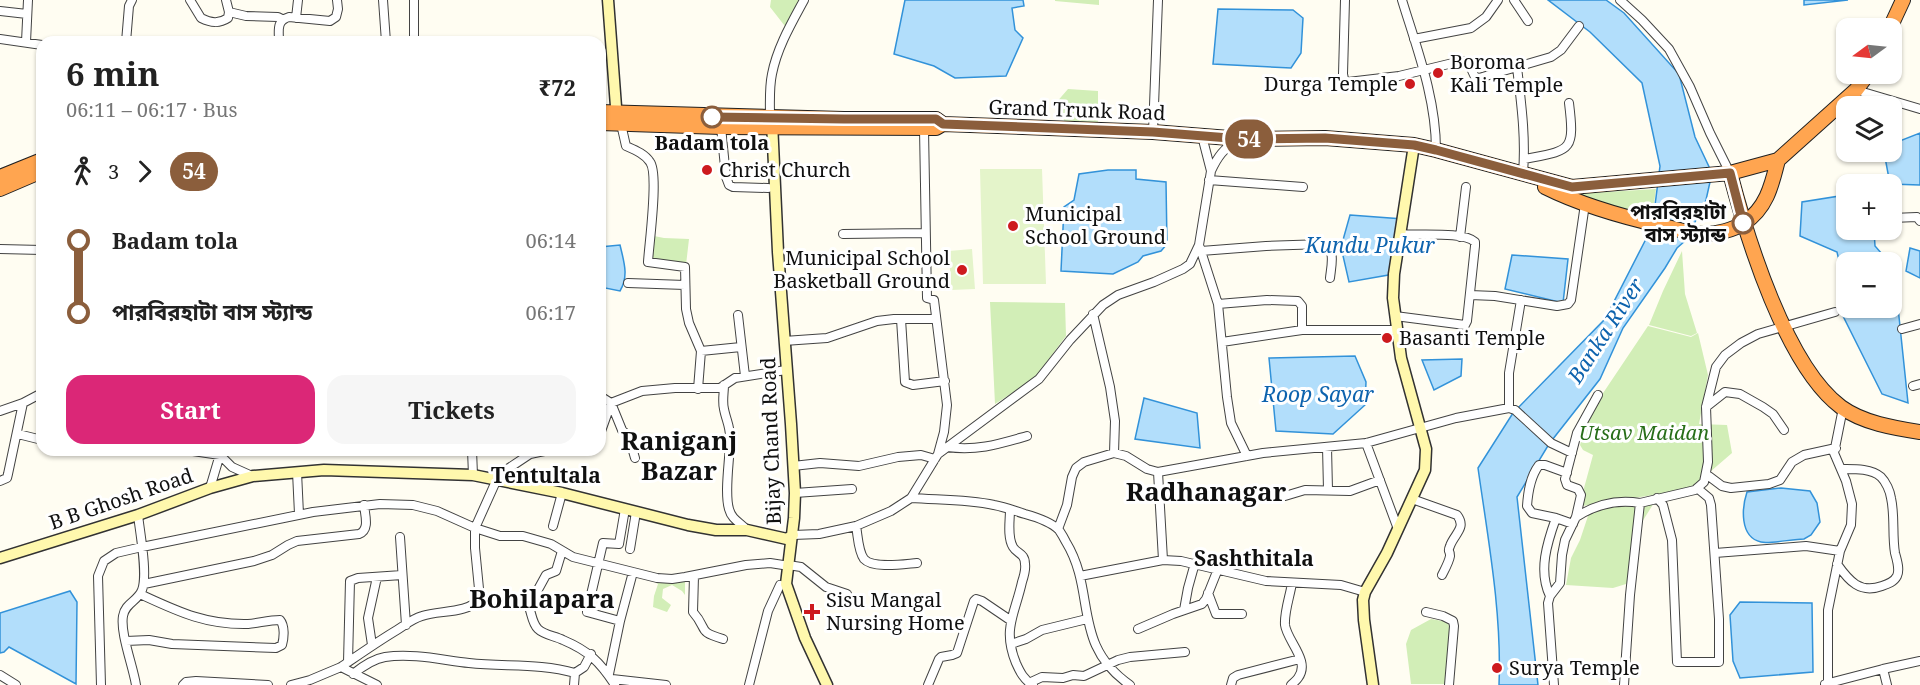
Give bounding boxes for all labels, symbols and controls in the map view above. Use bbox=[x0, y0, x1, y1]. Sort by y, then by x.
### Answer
north arrow bbox=[1836, 18, 1902, 84]
map controls bbox=[1836, 18, 1902, 318]
place label: Boroma Kali Temple bbox=[1450, 48, 1563, 98]
text: 6 min bbox=[66, 51, 159, 96]
marker: Boroma Kali Temple bbox=[1431, 66, 1445, 80]
place label: Durga Temple bbox=[1264, 70, 1398, 97]
text: ₹72 bbox=[539, 72, 576, 102]
marker: Durga Temple bbox=[1403, 77, 1417, 91]
street label: Grand Trunk Road bbox=[988, 93, 1166, 126]
text: 06:11 – 06:17 · Bus bbox=[66, 96, 237, 123]
button: layers bbox=[1836, 96, 1902, 162]
marker: Badam tola bbox=[701, 106, 723, 128]
line badge: 54 bbox=[1222, 120, 1276, 158]
text: 54 bbox=[1237, 125, 1261, 153]
place label: Badam tola bbox=[655, 129, 769, 156]
icon: walk bbox=[66, 155, 99, 188]
icon: forward bbox=[128, 155, 161, 188]
place label: Christ Church bbox=[719, 156, 851, 183]
text: 54 bbox=[182, 157, 206, 185]
text: 3 bbox=[108, 158, 119, 185]
marker: Christ Church bbox=[700, 163, 714, 177]
button: + bbox=[1836, 174, 1902, 240]
place label: পারবিরহাটা বাস স্ট্যান্ড bbox=[1630, 198, 1727, 248]
place label: Municipal School Ground bbox=[1025, 200, 1166, 250]
marker: পারবিরহাটা বাস স্ট্যান্ড bbox=[1732, 212, 1754, 234]
marker: Municipal School Ground bbox=[1006, 219, 1020, 233]
text: Badam tola bbox=[112, 225, 238, 255]
text: 06:14 bbox=[526, 227, 576, 254]
water label: Kundu Pukur bbox=[1304, 231, 1435, 259]
place label: Municipal School Basketball Ground bbox=[773, 244, 950, 294]
button: − bbox=[1836, 252, 1902, 318]
marker: Municipal School Basketball Ground bbox=[955, 263, 969, 277]
water label: Banka River bbox=[1560, 272, 1650, 389]
text: পারবিরহাটা বাস স্ট্যান্ড bbox=[112, 296, 312, 326]
text: 06:17 bbox=[526, 299, 576, 326]
place label: Basanti Temple bbox=[1399, 324, 1545, 351]
marker: Basanti Temple bbox=[1380, 331, 1394, 345]
street label: Bijay Chand Road bbox=[754, 357, 787, 525]
button: Start bbox=[66, 375, 315, 444]
button: Tickets bbox=[327, 375, 576, 444]
water label: Roop Sayar bbox=[1261, 380, 1374, 408]
park label: Utsav Maidan bbox=[1579, 419, 1709, 446]
district label: Raniganj Bazar bbox=[620, 422, 738, 488]
street label: B B Ghosh Road bbox=[45, 461, 196, 536]
district label: Tentultala bbox=[491, 461, 601, 489]
district label: Radhanagar bbox=[1126, 473, 1287, 509]
district label: Sashthitala bbox=[1194, 544, 1314, 572]
district label: Bohilapara bbox=[469, 580, 615, 616]
place label: Sisu Mangal Nursing Home bbox=[826, 586, 965, 636]
marker: Sisu Mangal Nursing Home bbox=[803, 603, 821, 621]
place label: Surya Temple bbox=[1509, 654, 1640, 681]
marker: Surya Temple bbox=[1490, 661, 1504, 675]

